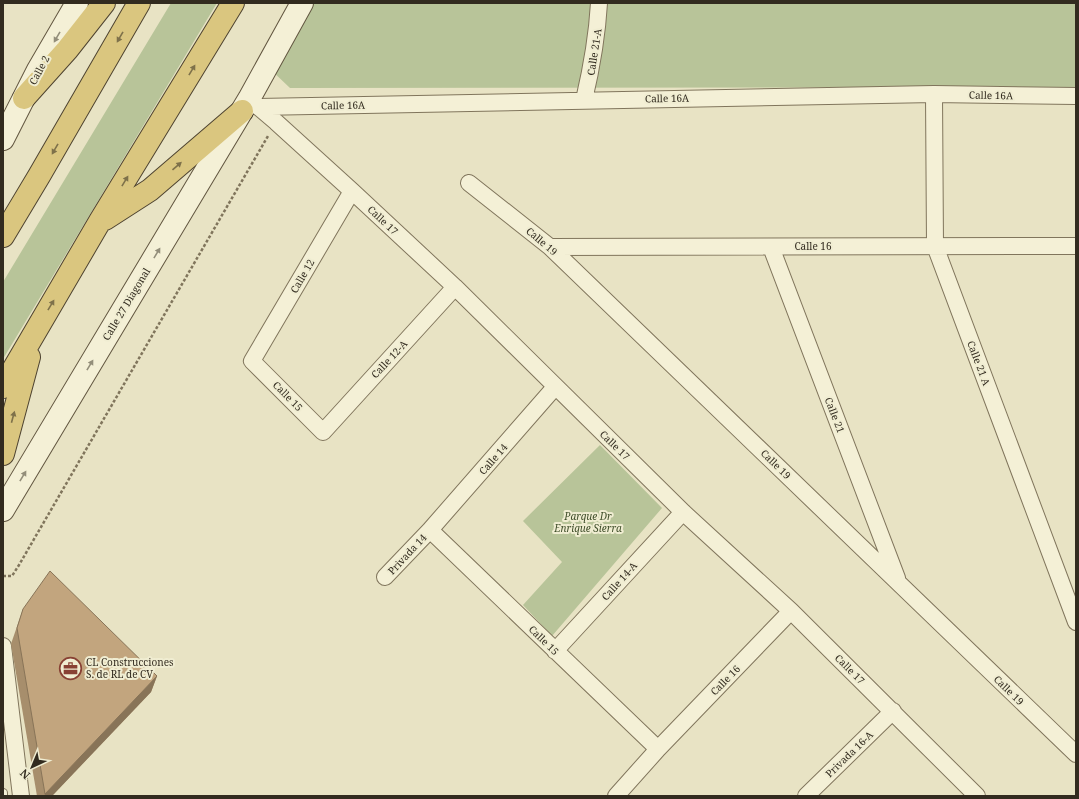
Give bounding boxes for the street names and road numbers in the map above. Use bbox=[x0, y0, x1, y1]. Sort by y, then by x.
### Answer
street label: Calle 21-A bbox=[583, 27, 605, 76]
street label: Calle 2 bbox=[25, 53, 53, 87]
street label: Calle 16A bbox=[969, 88, 1014, 102]
street label: Calle 16A bbox=[645, 91, 690, 105]
street label: Calle 16A bbox=[321, 98, 366, 112]
street label: Calle 17 bbox=[365, 202, 402, 238]
street label: Calle 19 bbox=[523, 224, 561, 258]
street label: Calle 16 bbox=[794, 239, 832, 253]
street label: Calle 12 bbox=[287, 256, 317, 296]
street label: Calle 27 Diagonal bbox=[99, 265, 153, 343]
street label: Calle 12-A bbox=[368, 336, 411, 381]
street label: Calle 21 A bbox=[964, 339, 994, 388]
street label: Calle 15 bbox=[270, 378, 306, 414]
street label: Calle 21 bbox=[822, 395, 848, 435]
street label: Calle 17 bbox=[597, 427, 633, 463]
street label: Calle 14 bbox=[476, 440, 511, 478]
street label: Calle 19 bbox=[758, 446, 794, 482]
street label: Privada 14 bbox=[385, 530, 430, 577]
street label: Calle 14-A bbox=[598, 558, 641, 603]
street label: Calle 15 bbox=[526, 622, 562, 658]
street label: Calle 17 bbox=[832, 651, 868, 687]
street label: Calle 16 bbox=[707, 662, 743, 698]
street label: Calle 19 bbox=[991, 672, 1027, 708]
street label: Privada 16-A bbox=[822, 727, 877, 780]

